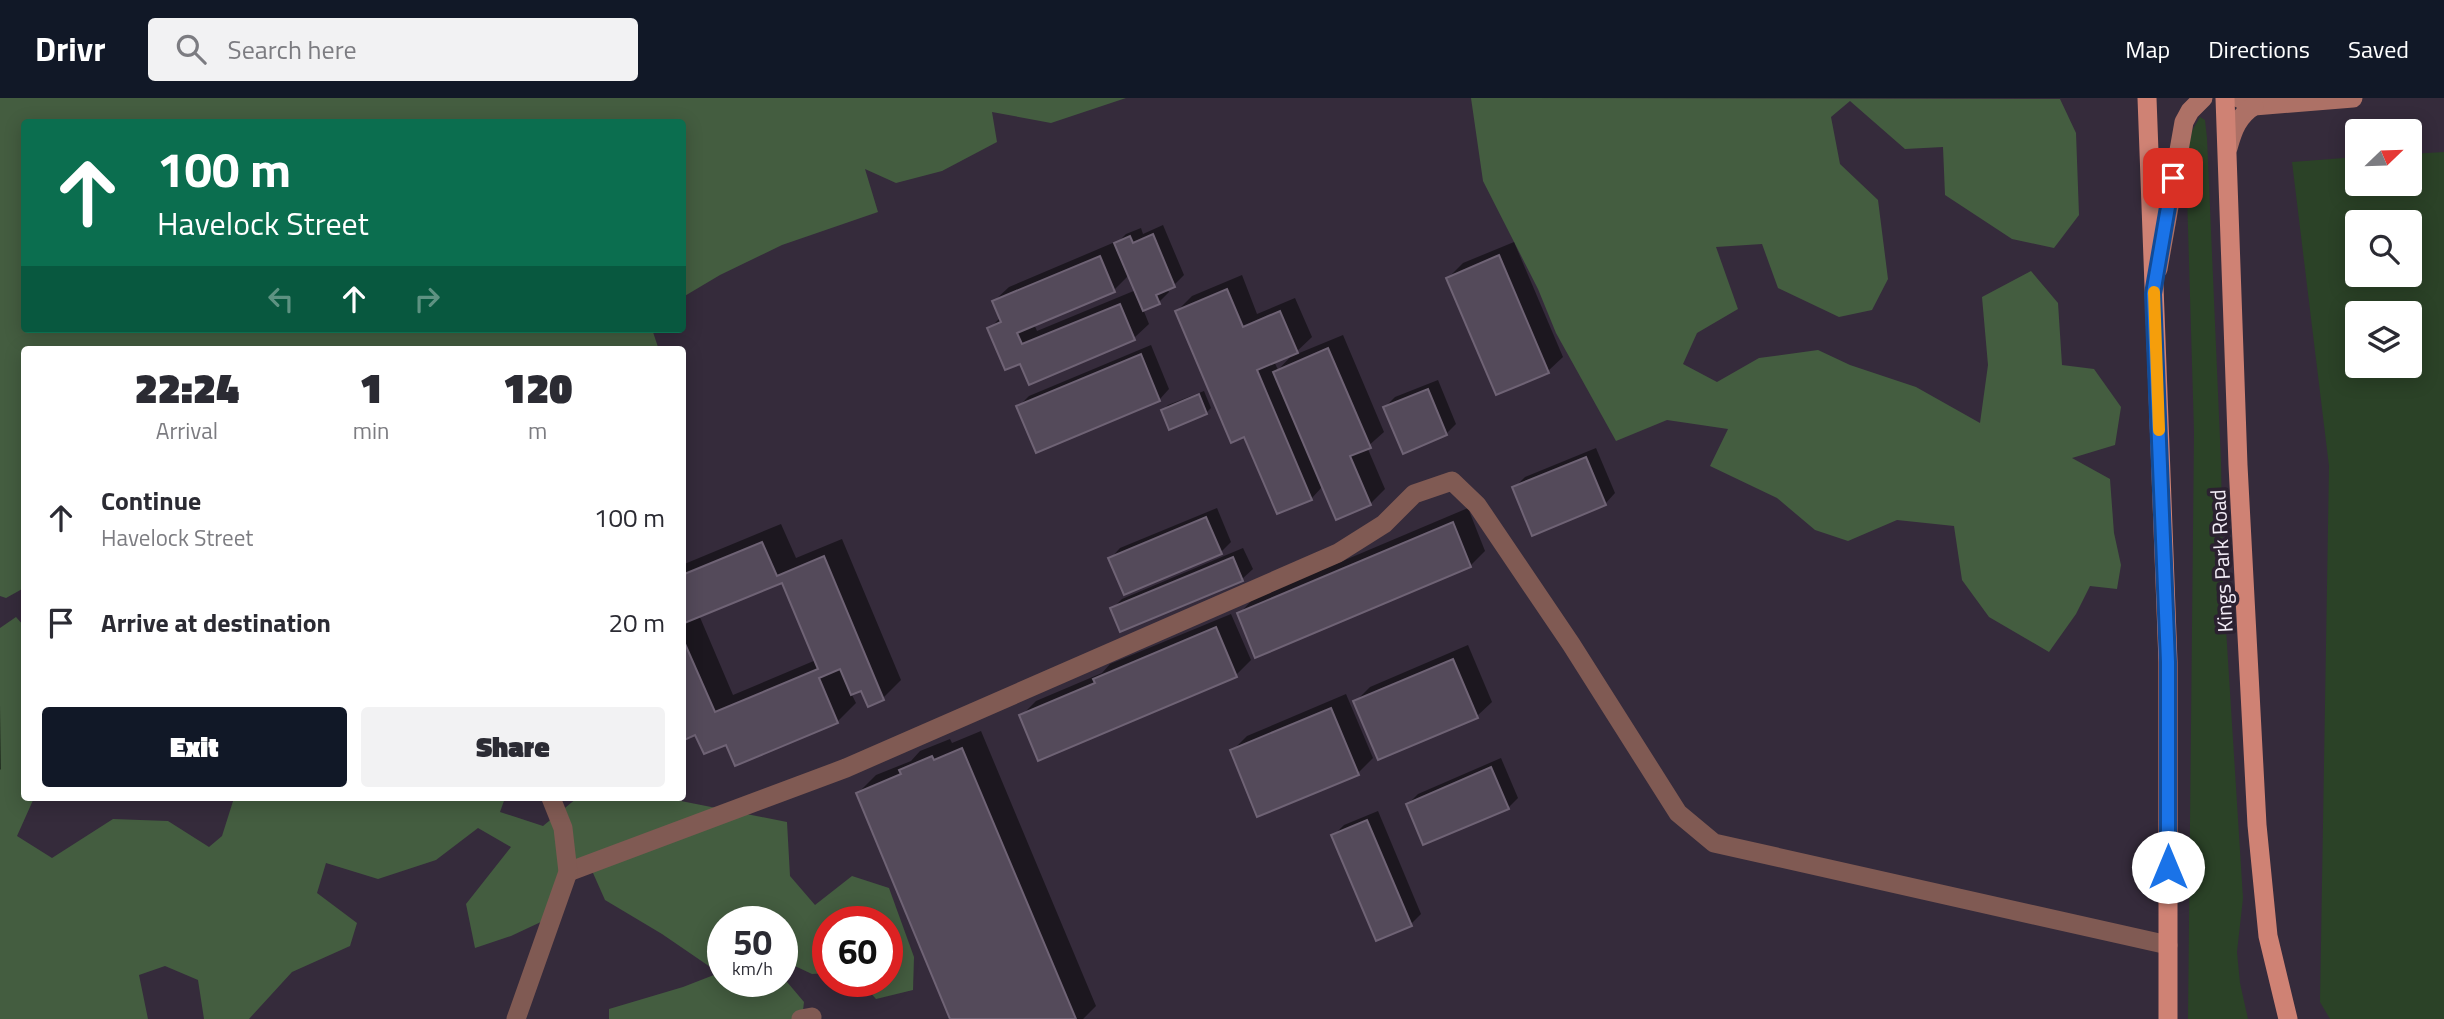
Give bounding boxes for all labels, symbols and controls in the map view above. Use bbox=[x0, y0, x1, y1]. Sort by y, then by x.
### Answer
search box bbox=[148, 18, 638, 81]
text: Drivr bbox=[35, 24, 106, 74]
icon: search bbox=[172, 30, 210, 68]
text: Search here bbox=[228, 30, 357, 69]
text: Map bbox=[2125, 31, 2170, 67]
text: Directions bbox=[2208, 31, 2310, 67]
text: Saved bbox=[2348, 31, 2409, 67]
north arrow bbox=[2345, 119, 2422, 196]
map controls bbox=[2345, 119, 2422, 378]
text: 100 m bbox=[157, 131, 291, 206]
icon: ahead bbox=[42, 147, 133, 238]
pin bbox=[2143, 148, 2203, 208]
icon: arrive bbox=[2154, 159, 2192, 197]
text: Havelock Street bbox=[157, 199, 369, 247]
button: search bbox=[2345, 210, 2422, 287]
icon: left bbox=[262, 280, 300, 318]
icon: ahead bbox=[335, 280, 373, 318]
icon: right bbox=[408, 280, 446, 318]
button: layers bbox=[2345, 301, 2422, 378]
text: 22:24 bbox=[135, 355, 239, 419]
text: 1 bbox=[360, 355, 383, 419]
text: 120 bbox=[503, 355, 572, 419]
text: Arrival bbox=[156, 413, 218, 448]
text: min bbox=[353, 413, 389, 448]
text: m bbox=[528, 413, 547, 448]
text: Continue bbox=[101, 481, 201, 520]
street label: Kings Park Road bbox=[2201, 489, 2241, 633]
text: 100 m bbox=[594, 498, 665, 537]
icon: ahead bbox=[42, 499, 80, 537]
text: Havelock Street bbox=[101, 520, 253, 555]
text: Arrive at destination bbox=[101, 603, 331, 642]
text: 20 m bbox=[608, 603, 665, 642]
icon: arrive bbox=[42, 604, 80, 642]
button: Exit bbox=[42, 707, 347, 787]
button: Share bbox=[361, 707, 665, 787]
position arrow bbox=[2131, 830, 2205, 904]
speed limit sign: 60 bbox=[812, 906, 903, 997]
text: 50 bbox=[733, 915, 772, 969]
text: km/h bbox=[732, 955, 773, 982]

